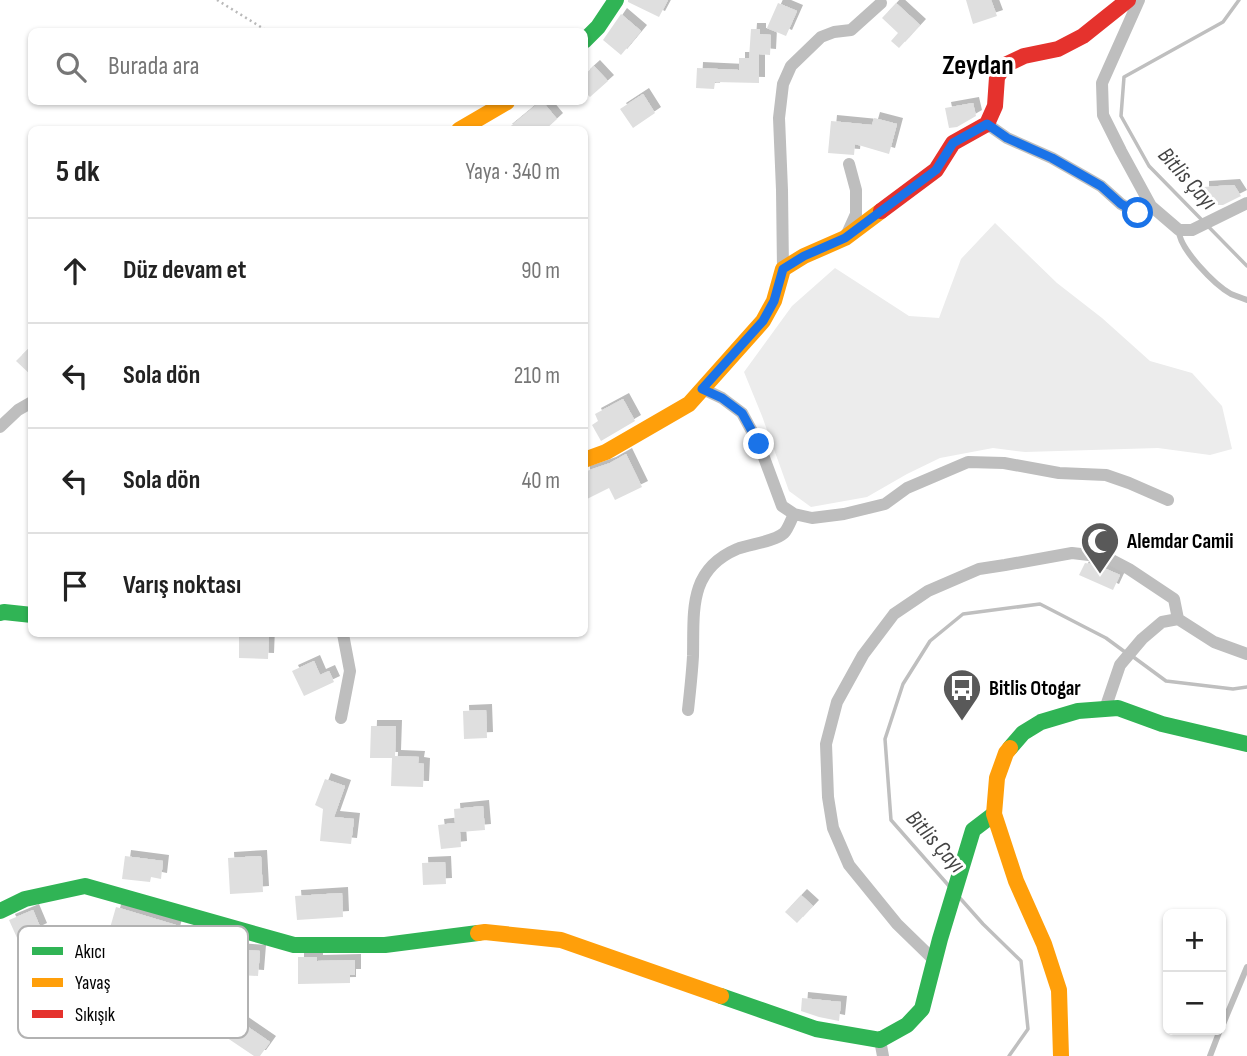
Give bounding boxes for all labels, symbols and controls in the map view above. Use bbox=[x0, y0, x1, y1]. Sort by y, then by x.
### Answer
search box bbox=[28, 28, 588, 105]
icon: search bbox=[52, 48, 90, 86]
district label: Zeydan bbox=[942, 49, 1014, 82]
text: Burada ara bbox=[108, 51, 200, 82]
water label: Bitlis Çayı bbox=[1152, 142, 1223, 216]
text: 5 dk bbox=[56, 154, 100, 190]
text: Yaya · 340 m bbox=[465, 158, 560, 186]
route start bbox=[1122, 197, 1153, 228]
icon: ahead bbox=[56, 252, 94, 290]
text: Düz devam et bbox=[123, 255, 246, 286]
text: 90 m bbox=[521, 257, 560, 285]
icon: left bbox=[56, 357, 94, 395]
text: Sola dön bbox=[123, 360, 200, 391]
text: 210 m bbox=[514, 362, 560, 390]
route end bbox=[743, 428, 774, 459]
icon: left bbox=[56, 462, 94, 500]
text: Sola dön bbox=[123, 465, 200, 496]
text: 40 m bbox=[522, 467, 560, 495]
mosque icon: Alemdar Camii bbox=[1079, 520, 1121, 575]
place label: Alemdar Camii bbox=[1126, 529, 1233, 554]
icon: arrive bbox=[56, 567, 94, 605]
text: Varış noktası bbox=[123, 570, 241, 601]
bus stop icon: Bitlis Otogar bbox=[941, 667, 983, 722]
place label: Bitlis Otogar bbox=[989, 676, 1081, 701]
water label: Bitlis Çayı bbox=[900, 805, 971, 879]
map controls bbox=[1163, 909, 1226, 1035]
button: + bbox=[1163, 909, 1226, 972]
legend bbox=[18, 926, 248, 1038]
text: Akıcı bbox=[74, 941, 105, 964]
text: Yavaş bbox=[75, 972, 111, 995]
button: − bbox=[1163, 972, 1226, 1035]
text: Sıkışık bbox=[75, 1004, 116, 1027]

